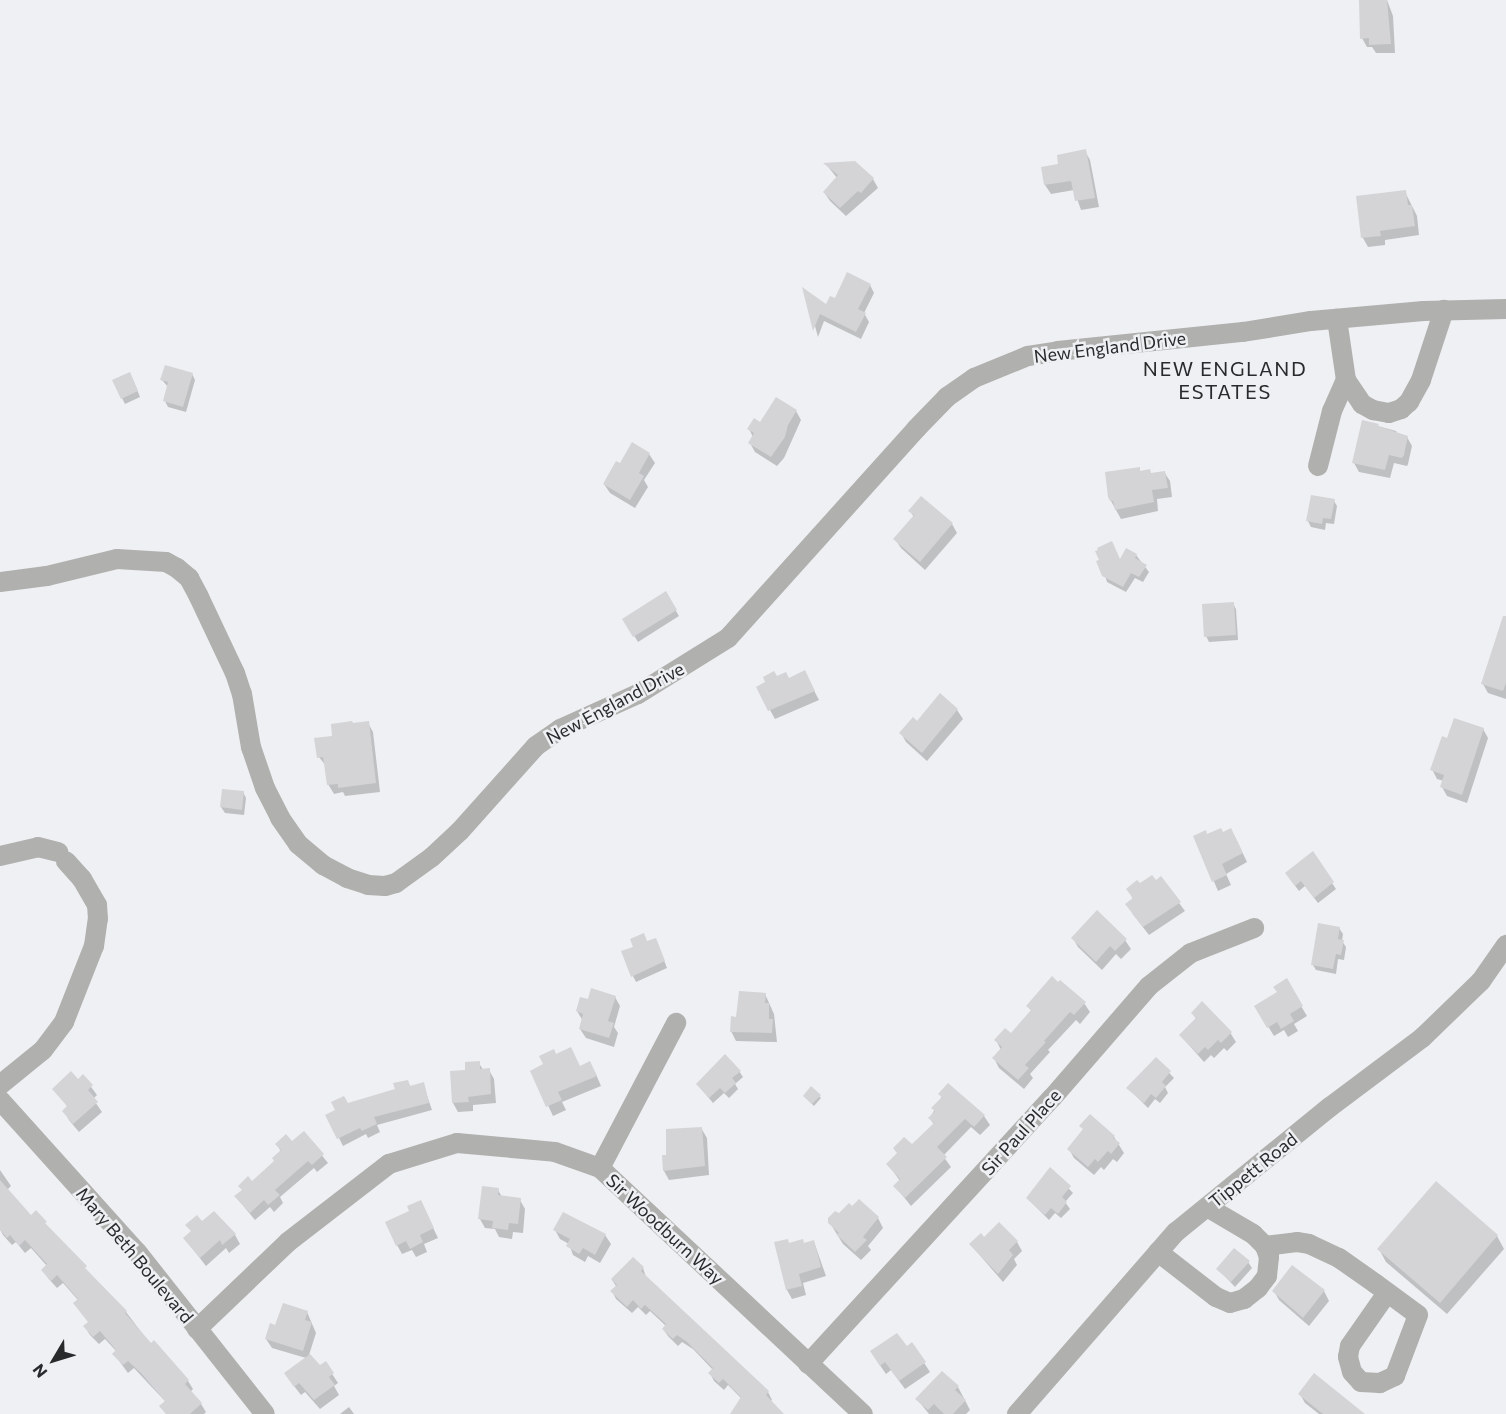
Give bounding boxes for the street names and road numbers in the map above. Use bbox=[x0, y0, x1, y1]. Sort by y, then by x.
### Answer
street label: New England Drive bbox=[1033, 327, 1187, 367]
street label: New England Drive bbox=[542, 658, 688, 748]
street label: Sir Paul Place bbox=[977, 1085, 1065, 1179]
street label: Tippett Road bbox=[1205, 1128, 1301, 1212]
street label: Sir Woodburn Way bbox=[602, 1169, 728, 1289]
street label: Mary Beth Boulevard bbox=[72, 1183, 198, 1327]

